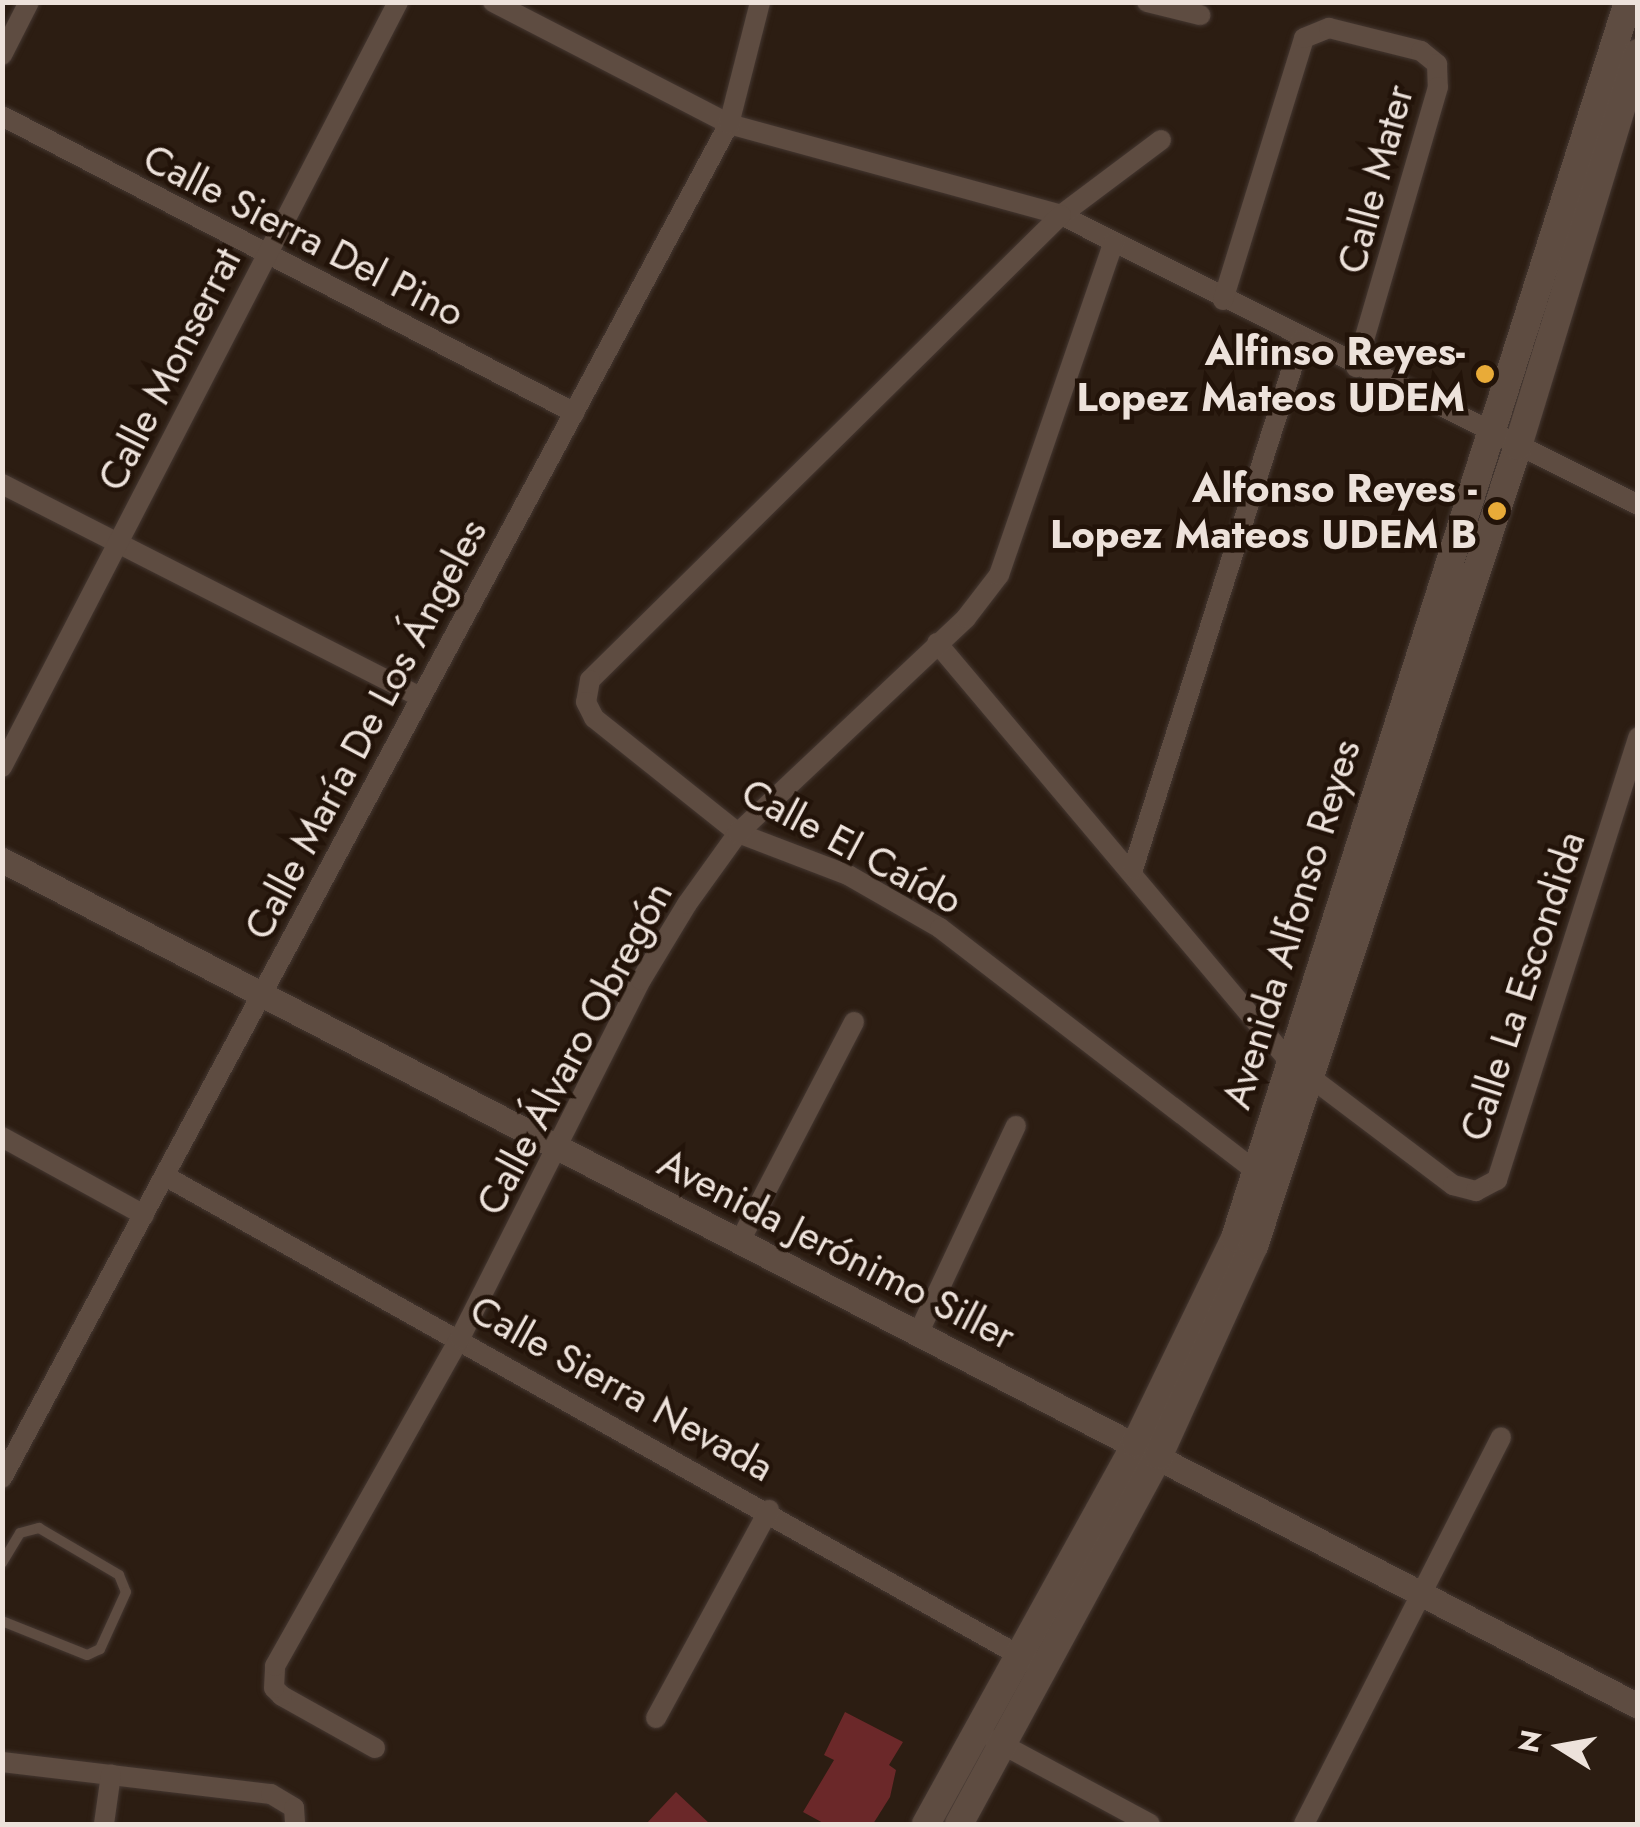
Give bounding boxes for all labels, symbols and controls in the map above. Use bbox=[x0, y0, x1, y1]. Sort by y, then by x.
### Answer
street label: Calle Mater bbox=[1327, 79, 1423, 279]
street label: Calle Sierra Del Pino bbox=[136, 133, 472, 337]
street label: Calle Monserrat bbox=[87, 240, 251, 498]
place label: Alfinso Reyes- Lopez Mateos UDEM bbox=[1077, 327, 1465, 421]
marker: Alfinso Reyes- Lopez Mateos UDEM bbox=[1474, 363, 1496, 385]
place label: Alfonso Reyes - Lopez Mateos UDEM B bbox=[1050, 464, 1477, 558]
marker: Alfonso Reyes - Lopez Mateos UDEM B bbox=[1486, 500, 1508, 522]
street label: Calle María De Los Ángeles bbox=[234, 511, 496, 947]
street label: Avenida Alfonso Reyes bbox=[1212, 734, 1370, 1114]
street label: Calle El Caído bbox=[734, 768, 970, 924]
street label: Calle La Escondida bbox=[1449, 825, 1595, 1147]
street label: Calle Álvaro Obregón bbox=[466, 873, 682, 1223]
street label: Avenida Jerónimo Siller bbox=[651, 1138, 1023, 1360]
street label: Calle Sierra Nevada bbox=[462, 1285, 782, 1491]
north arrow bbox=[1510, 1697, 1610, 1797]
text: N bbox=[1508, 1726, 1552, 1756]

